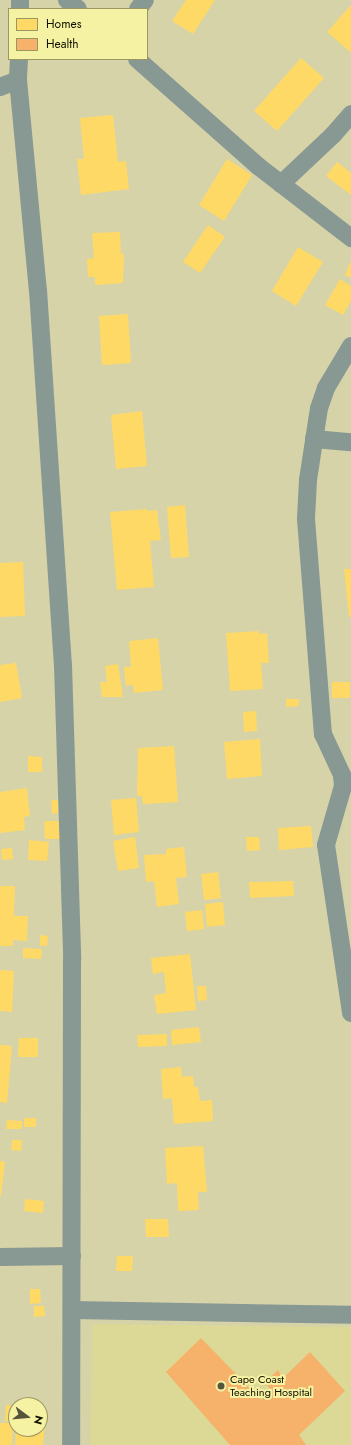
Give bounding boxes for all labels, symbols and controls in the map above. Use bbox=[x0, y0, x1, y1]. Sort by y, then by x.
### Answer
legend bbox=[8, 8, 148, 60]
text: Homes bbox=[46, 15, 82, 33]
text: Health bbox=[46, 35, 78, 53]
place label: Cape Coast Teaching Hospital bbox=[230, 1373, 312, 1399]
marker: Cape Coast Teaching Hospital bbox=[215, 1380, 227, 1392]
north arrow bbox=[8, 1397, 48, 1437]
text: N bbox=[30, 1414, 47, 1426]

